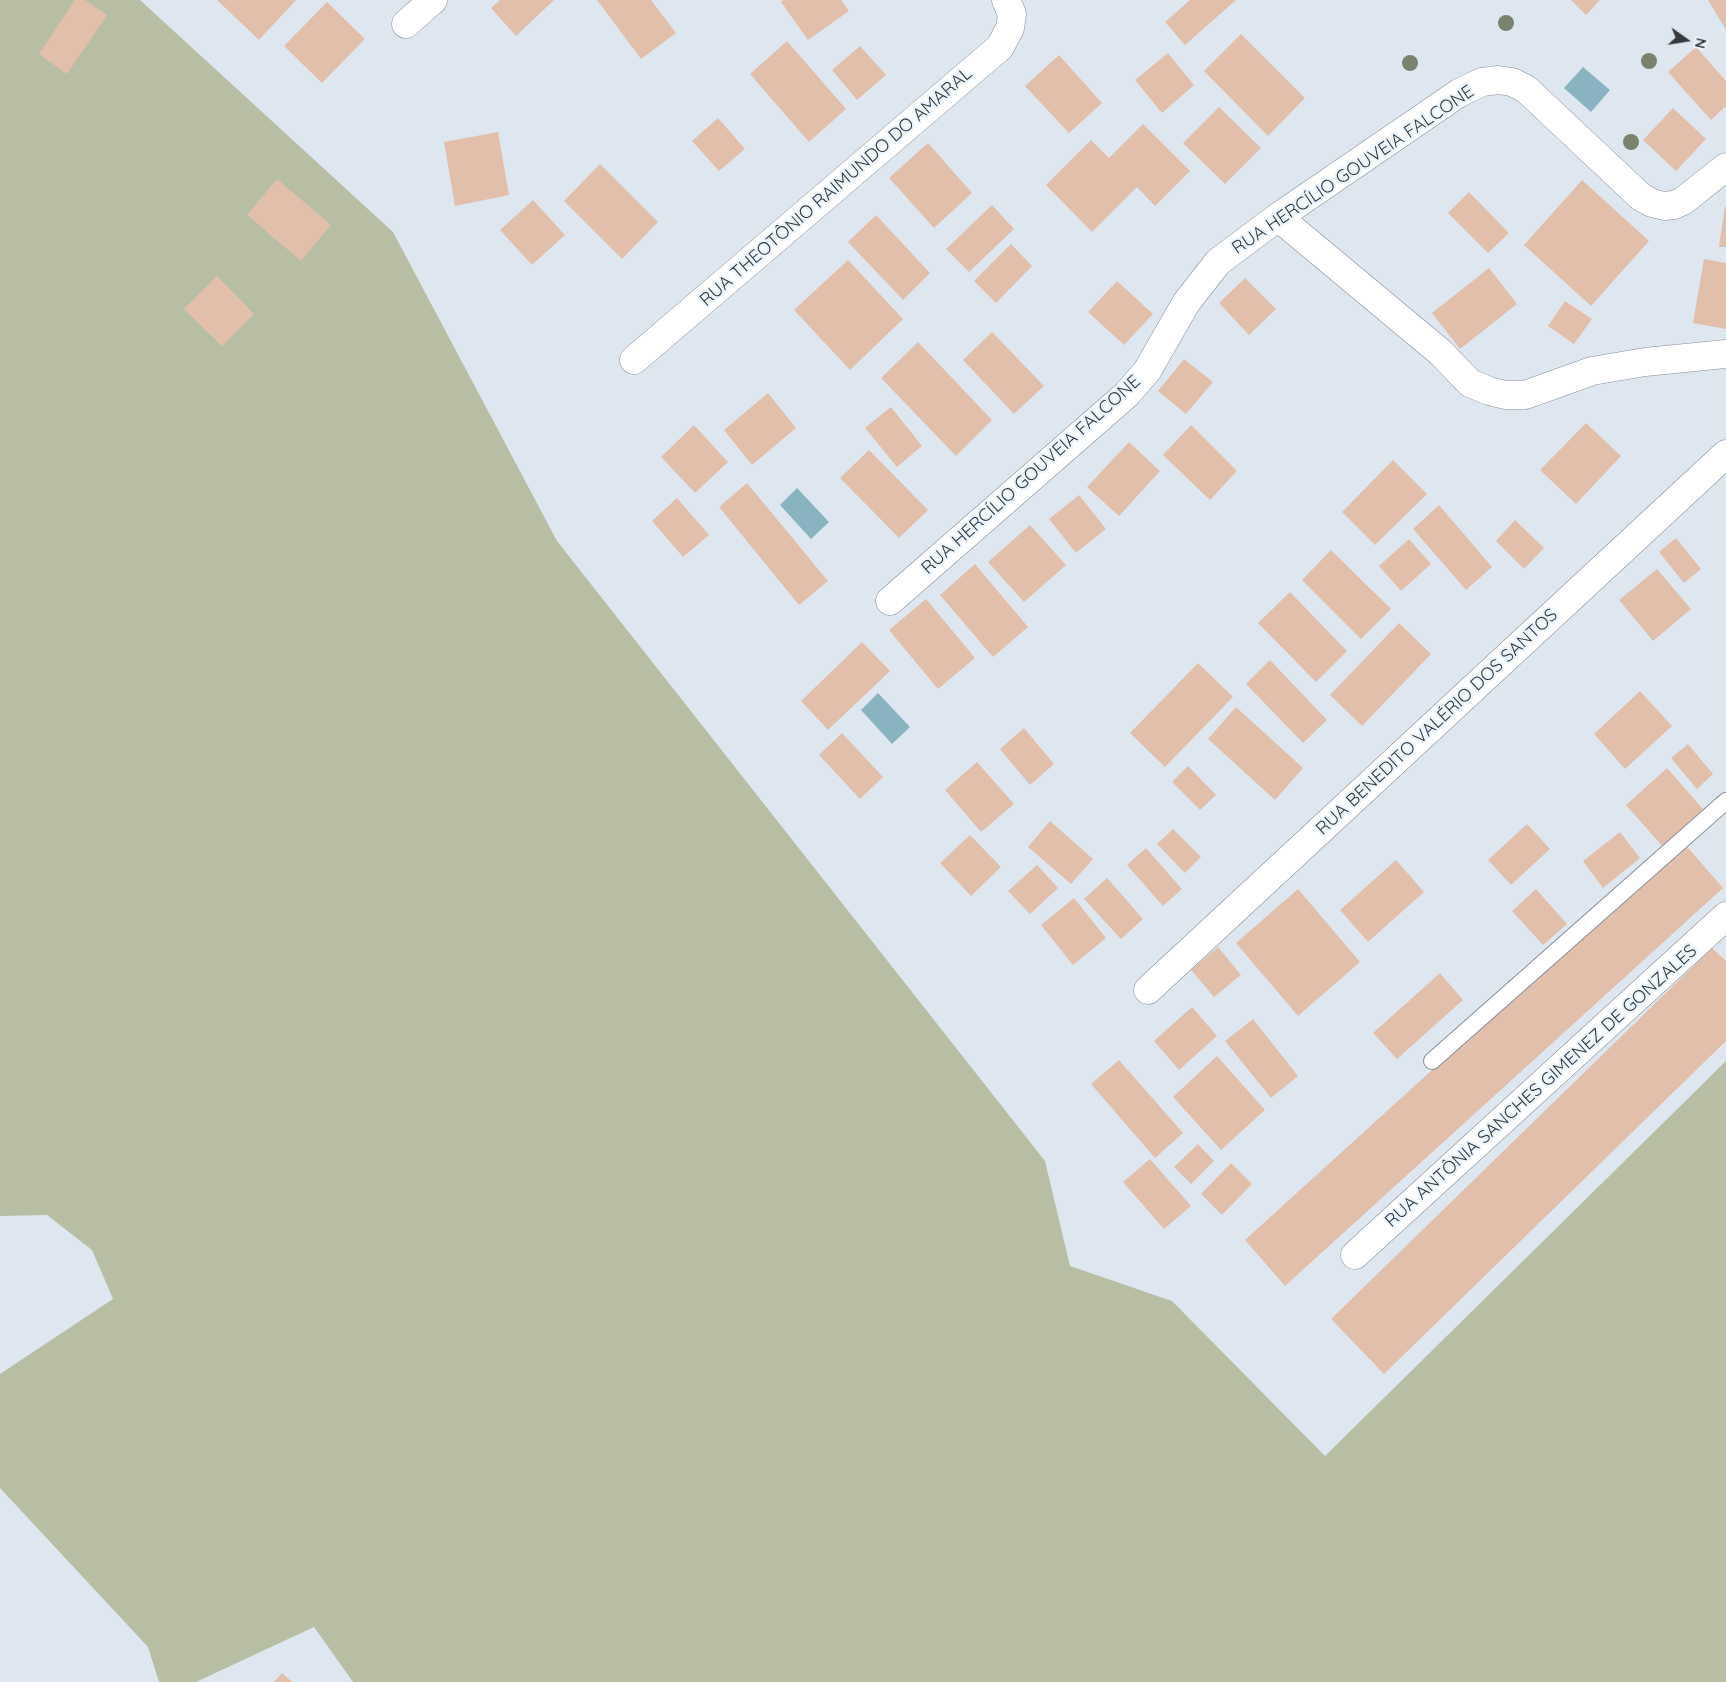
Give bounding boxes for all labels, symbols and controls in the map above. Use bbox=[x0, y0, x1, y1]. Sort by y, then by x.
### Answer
north arrow bbox=[1661, 15, 1711, 65]
text: N bbox=[1691, 36, 1711, 50]
street label: RUA THEOTÔNIO RAIMUNDO DO AMARAL bbox=[696, 63, 976, 311]
street label: RUA HERCÍLIO GOUVEIA FALCONE bbox=[1228, 81, 1478, 259]
street label: RUA HERCÍLIO GOUVEIA FALCONE bbox=[917, 371, 1145, 579]
street label: RUA BENEDITO VALÉRIO DOS SANTOS bbox=[1312, 604, 1562, 840]
street label: RUA ANTÔNIA SANCHES GIMENEZ DE GONZALES bbox=[1381, 940, 1701, 1232]

